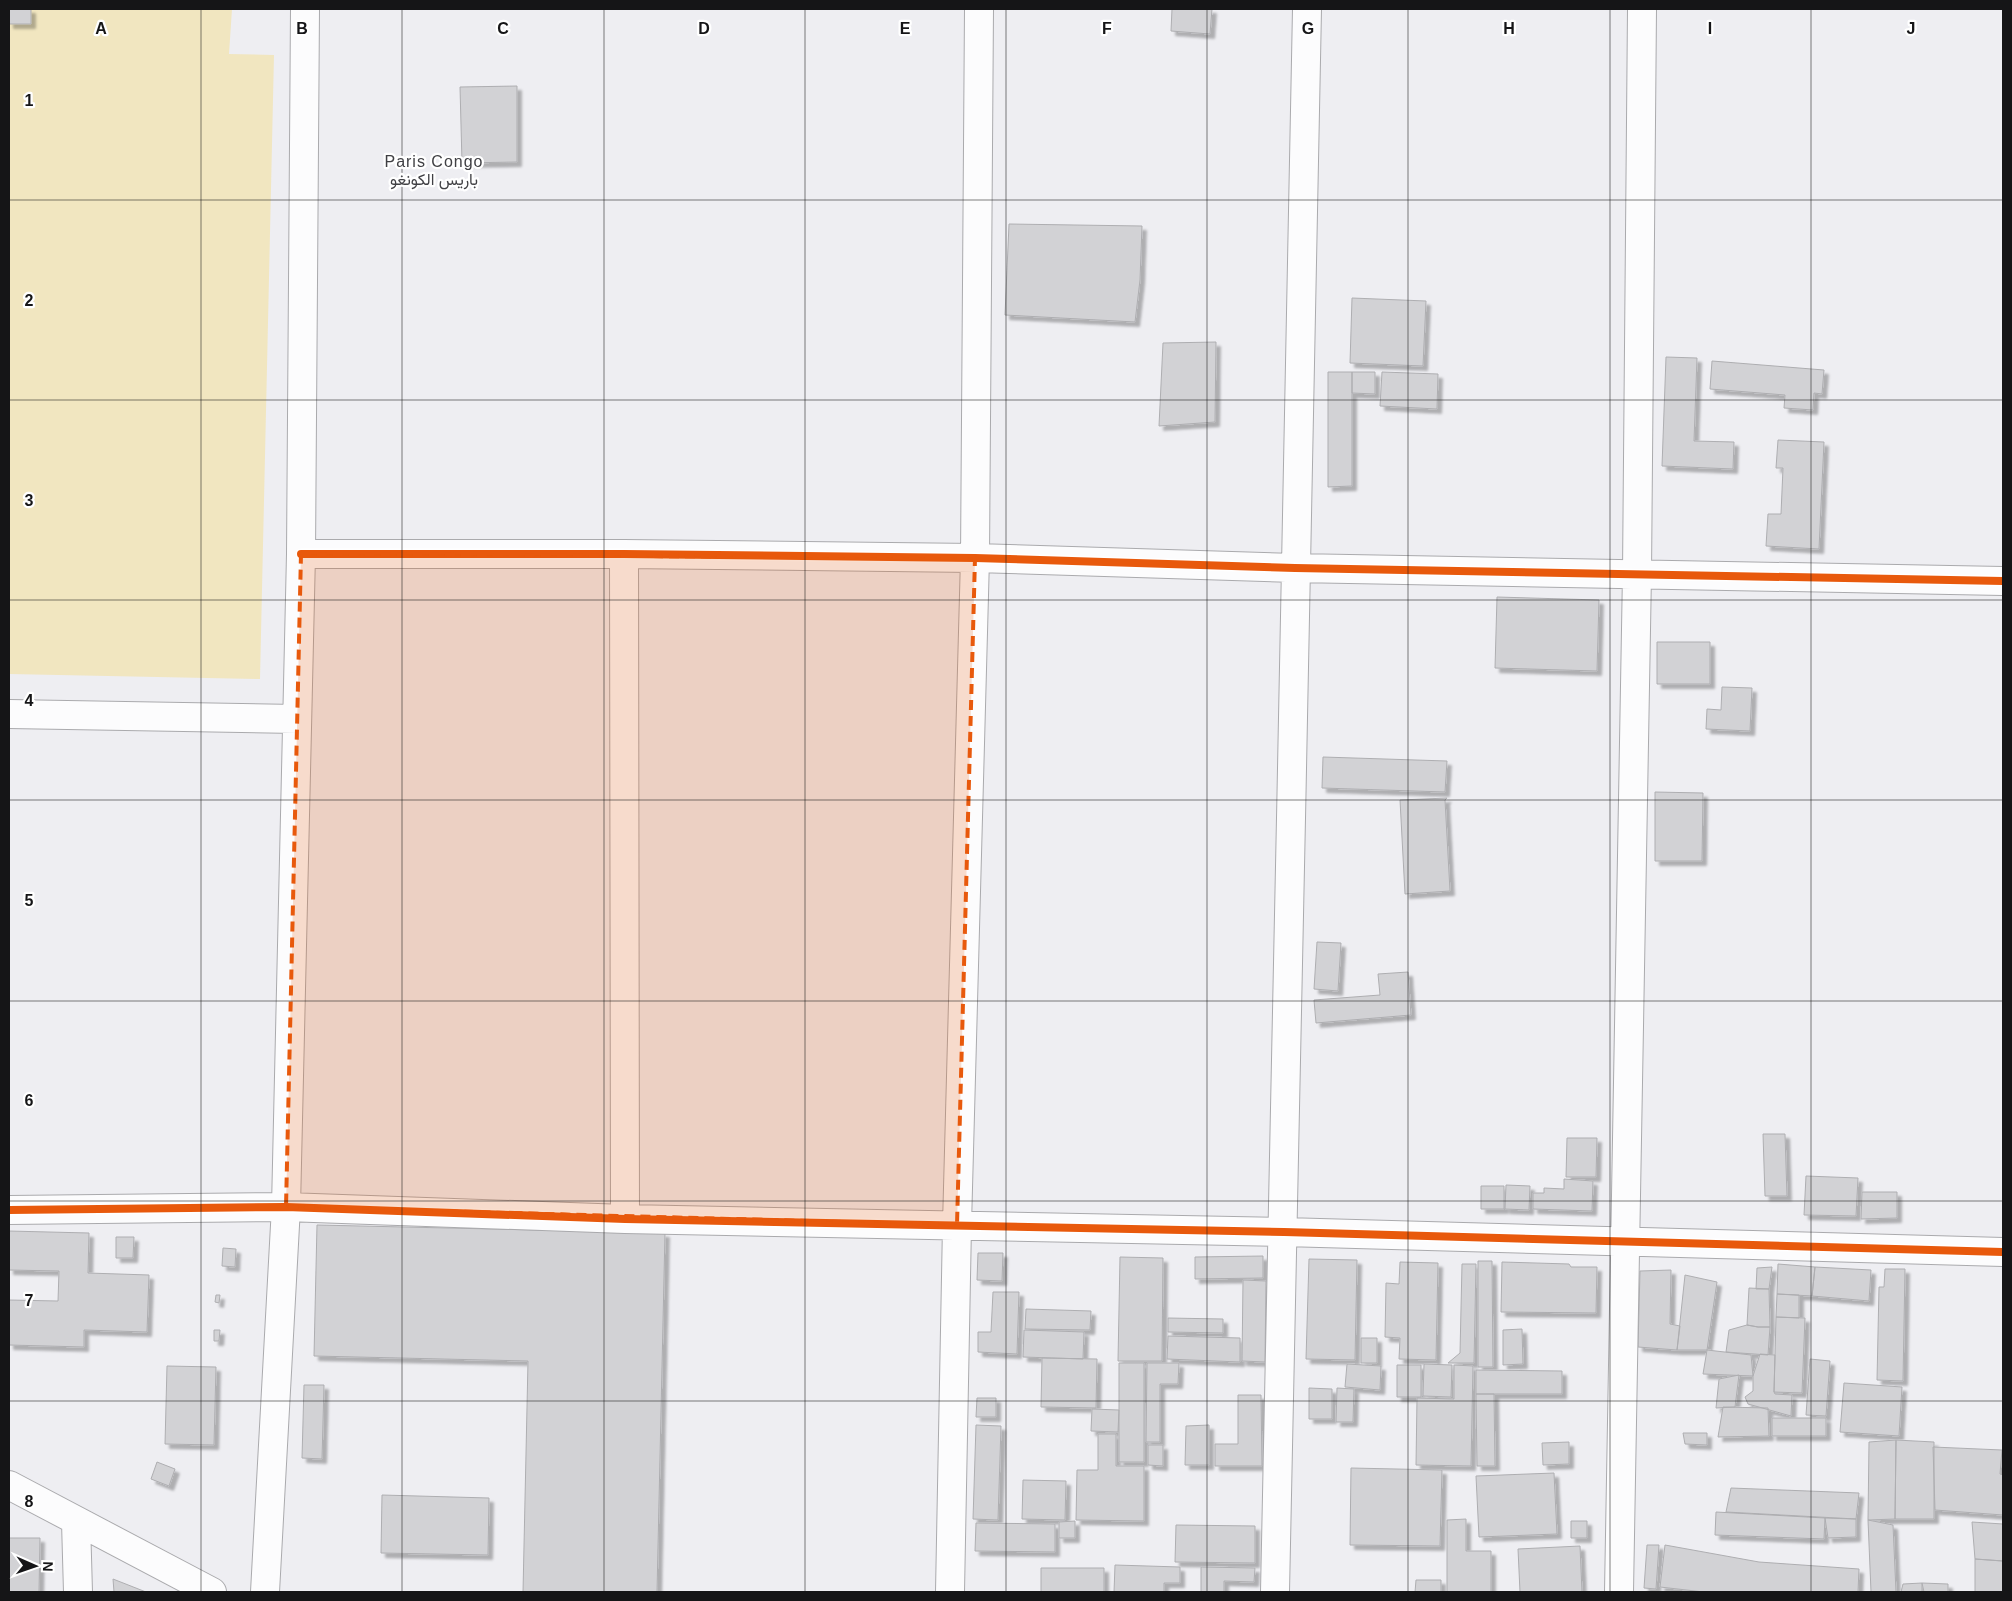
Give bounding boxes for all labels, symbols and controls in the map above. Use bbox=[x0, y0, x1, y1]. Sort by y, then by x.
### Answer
text: A bbox=[95, 20, 107, 37]
text: B bbox=[296, 20, 308, 37]
text: C bbox=[497, 20, 509, 37]
text: D bbox=[698, 20, 710, 37]
text: E bbox=[900, 20, 911, 37]
text: F bbox=[1102, 20, 1112, 37]
text: G bbox=[1302, 20, 1314, 37]
text: H bbox=[1503, 20, 1515, 37]
text: I bbox=[1708, 20, 1712, 37]
text: J bbox=[1907, 20, 1915, 37]
text: 1 bbox=[25, 92, 34, 109]
district label: Paris Congo باريس الكونغو bbox=[384, 153, 484, 190]
text: 2 bbox=[25, 292, 34, 309]
text: 3 bbox=[25, 492, 34, 509]
text: 4 bbox=[25, 692, 34, 709]
text: 5 bbox=[25, 892, 34, 909]
text: 6 bbox=[25, 1092, 34, 1109]
text: 7 bbox=[25, 1292, 34, 1309]
text: 8 bbox=[25, 1493, 34, 1510]
north arrow bbox=[10, 1541, 60, 1591]
text: N bbox=[40, 1561, 56, 1572]

